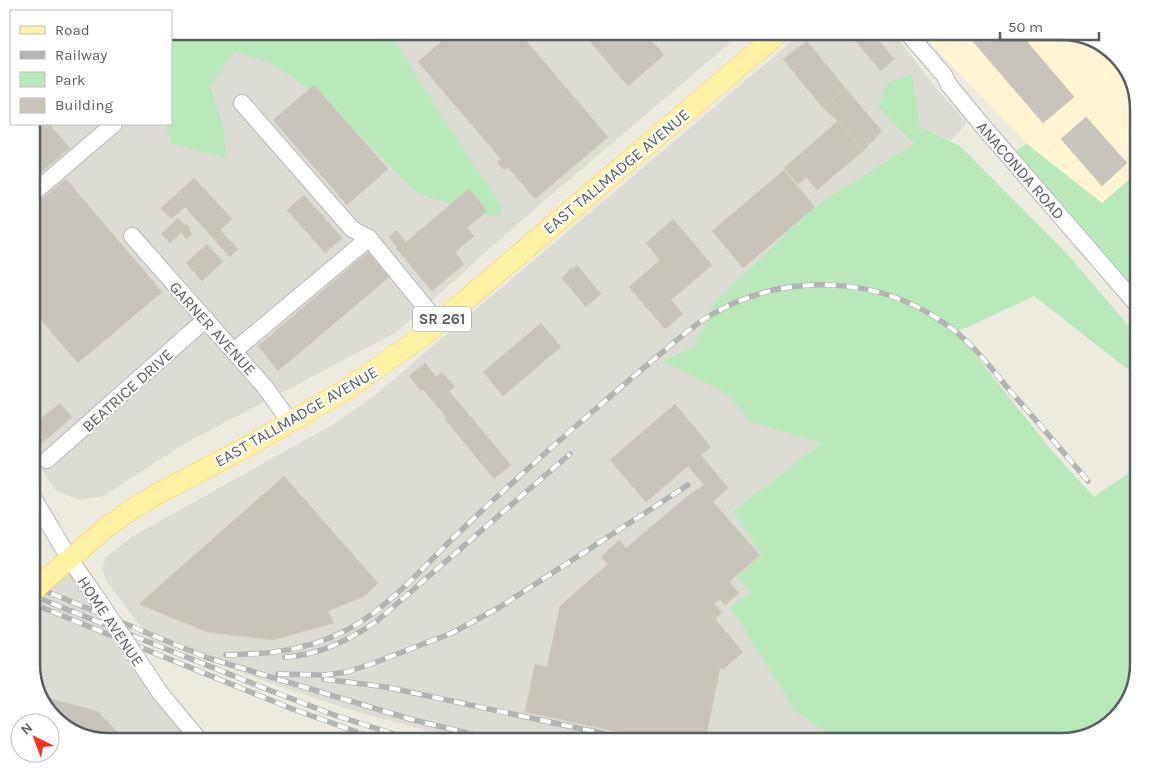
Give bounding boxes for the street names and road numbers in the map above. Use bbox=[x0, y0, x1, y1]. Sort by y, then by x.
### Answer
street label: EAST TALLMADGE AVENUE bbox=[539, 105, 693, 238]
street label: ANACONDA ROAD bbox=[973, 117, 1068, 223]
street label: GARNER AVENUE bbox=[165, 277, 260, 379]
road number: SR 261 bbox=[413, 306, 471, 332]
street label: BEATRICE DRIVE bbox=[78, 345, 176, 436]
street label: EAST TALLMADGE AVENUE bbox=[212, 362, 381, 471]
street label: HOME AVENUE bbox=[73, 573, 148, 670]

